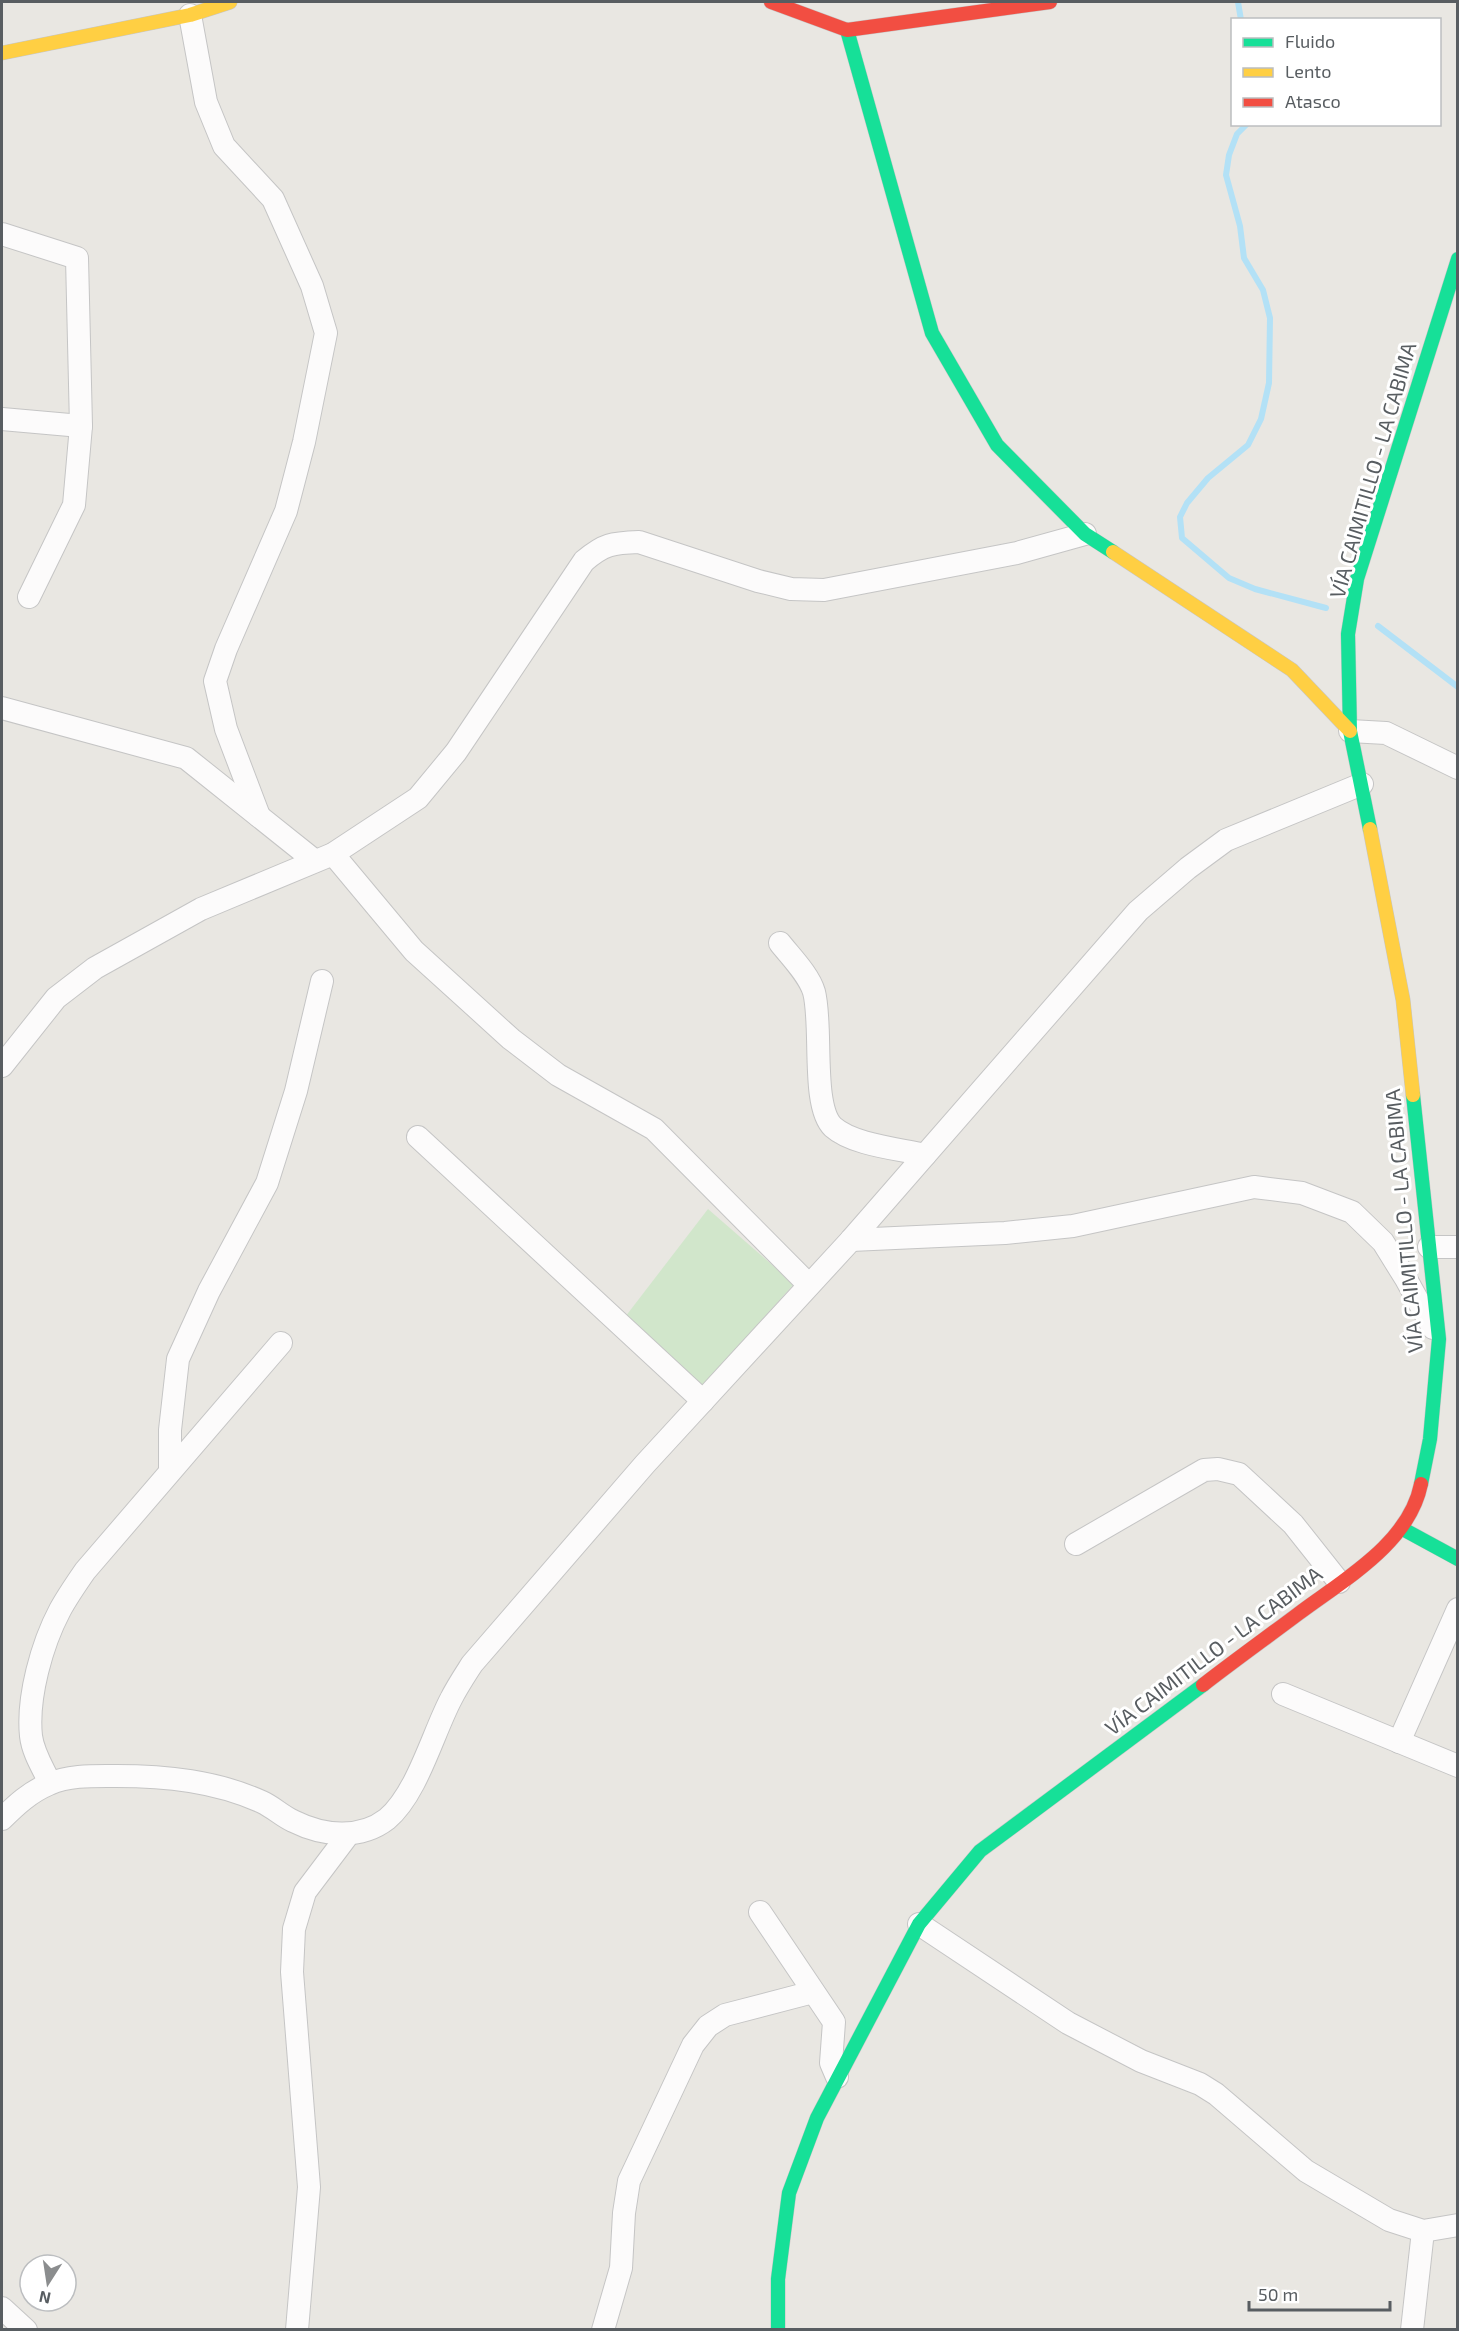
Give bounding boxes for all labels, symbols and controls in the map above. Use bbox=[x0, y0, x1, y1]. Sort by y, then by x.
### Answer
legend bbox=[1231, 18, 1441, 126]
text: Fluido bbox=[1285, 30, 1335, 52]
text: Lento bbox=[1285, 60, 1331, 82]
text: Atasco bbox=[1285, 90, 1341, 112]
street label: VÍA CAIMITILLO - LA CABIMA bbox=[1323, 339, 1421, 601]
street label: VÍA CAIMITILLO - LA CABIMA bbox=[1379, 1088, 1427, 1354]
street label: VÍA CAIMITILLO - LA CABIMA bbox=[1100, 1560, 1326, 1740]
north arrow bbox=[18, 2253, 78, 2313]
scale bar bbox=[1249, 2274, 1390, 2312]
text: 50 m bbox=[1258, 2283, 1298, 2305]
text: N bbox=[37, 2288, 52, 2309]

